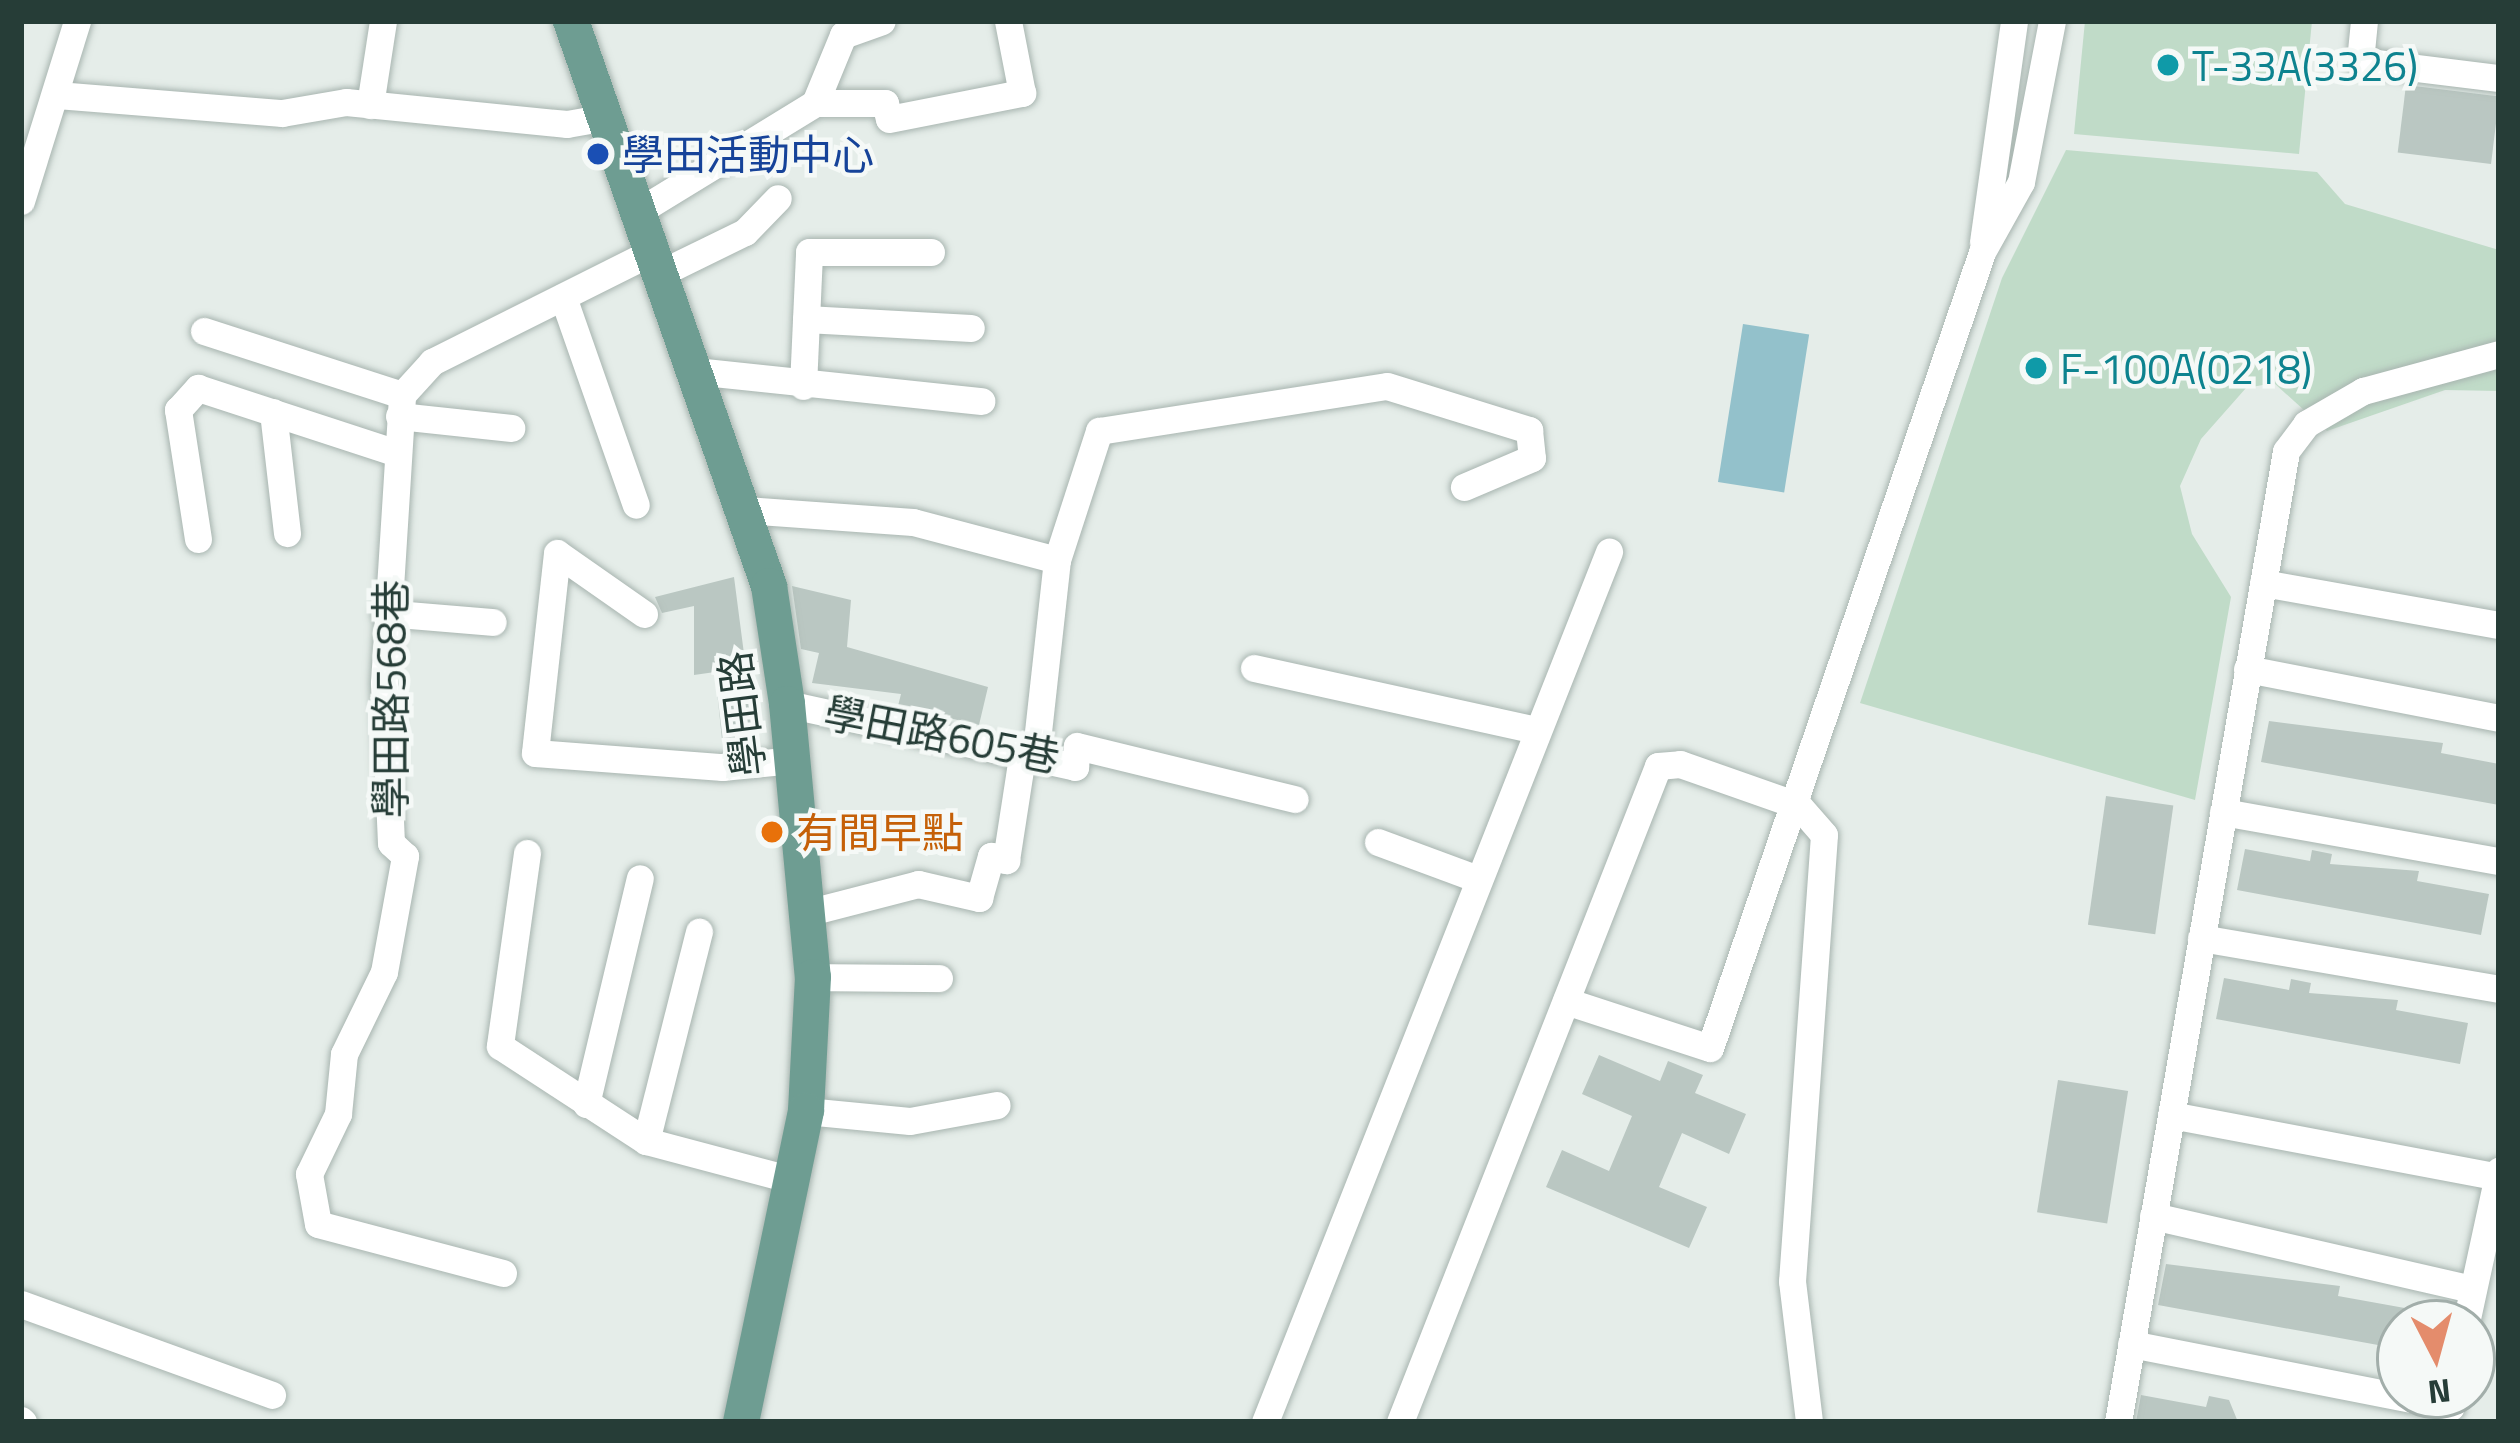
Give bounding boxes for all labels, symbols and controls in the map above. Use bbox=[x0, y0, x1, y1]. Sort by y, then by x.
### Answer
place label: T-33A(3326) bbox=[2192, 40, 2418, 90]
marker: T-33A(3326) bbox=[2155, 52, 2181, 78]
place label: 學田活動中心 bbox=[622, 129, 874, 179]
marker: 學田活動中心 bbox=[585, 141, 611, 167]
place label: F-100A(0218) bbox=[2060, 343, 2312, 393]
marker: F-100A(0218) bbox=[2023, 355, 2049, 381]
street label: 學田路568巷 bbox=[365, 580, 415, 818]
street label: 學田路 bbox=[708, 648, 774, 780]
street label: 學田路605巷 bbox=[820, 687, 1064, 781]
place label: 有間早點 bbox=[796, 807, 964, 857]
marker: 有間早點 bbox=[759, 819, 785, 845]
north arrow bbox=[2376, 1299, 2496, 1419]
text: N bbox=[2425, 1366, 2453, 1418]

